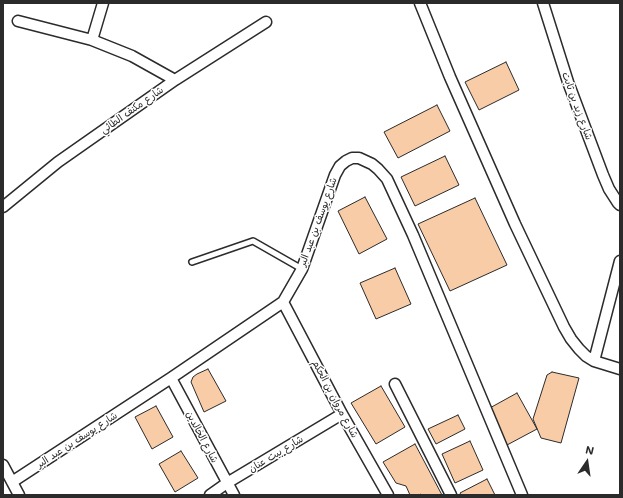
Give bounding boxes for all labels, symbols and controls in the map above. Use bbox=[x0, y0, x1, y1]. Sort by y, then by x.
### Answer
street label: شارع زيد بن ثابت bbox=[559, 70, 595, 142]
street label: شارع مكنف الطائي bbox=[98, 84, 166, 136]
street label: شارع يوسف بن عبد البر bbox=[296, 176, 340, 268]
street label: شارع مروان بن الحكم bbox=[309, 358, 361, 440]
street label: شارع يوسف بن عبد البر bbox=[34, 409, 120, 471]
street label: شارع الخالدين bbox=[183, 409, 221, 465]
street label: شارع بيت عنان bbox=[247, 433, 305, 475]
north arrow bbox=[567, 442, 607, 482]
text: N bbox=[584, 442, 596, 458]

